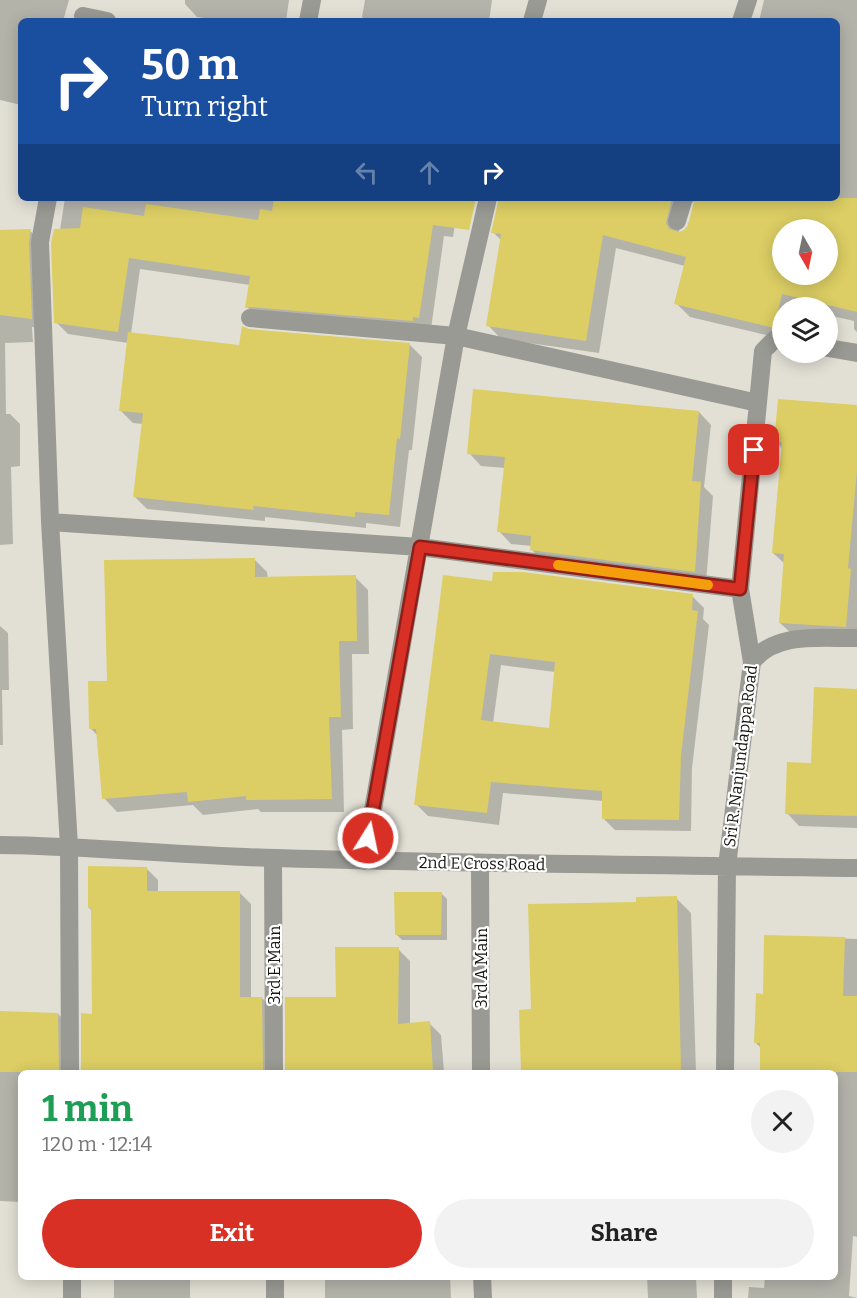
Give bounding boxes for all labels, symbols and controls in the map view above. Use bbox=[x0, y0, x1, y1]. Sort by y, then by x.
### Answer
text: 50 m bbox=[141, 40, 238, 90]
icon: right bbox=[42, 42, 120, 120]
text: Turn right bbox=[141, 91, 268, 123]
icon: left bbox=[350, 156, 383, 189]
icon: ahead bbox=[413, 156, 446, 189]
icon: right bbox=[476, 156, 509, 189]
north arrow bbox=[772, 219, 838, 285]
map controls bbox=[772, 219, 838, 363]
button: layers bbox=[772, 297, 838, 363]
pin bbox=[728, 424, 779, 475]
icon: arrive bbox=[737, 433, 770, 466]
street label: Sri R. Nanjundappa Road bbox=[720, 663, 761, 848]
position arrow bbox=[336, 806, 400, 870]
street label: 2nd E Cross Road bbox=[419, 853, 546, 874]
street label: 3rd E Main bbox=[265, 926, 284, 1004]
street label: 3rd A Main bbox=[472, 928, 491, 1008]
text: 1 min bbox=[42, 1087, 133, 1131]
button: close bbox=[751, 1090, 814, 1153]
text: 120 m · 12:14 bbox=[42, 1132, 152, 1156]
button: Exit bbox=[42, 1199, 422, 1268]
button: Share bbox=[434, 1199, 814, 1268]

